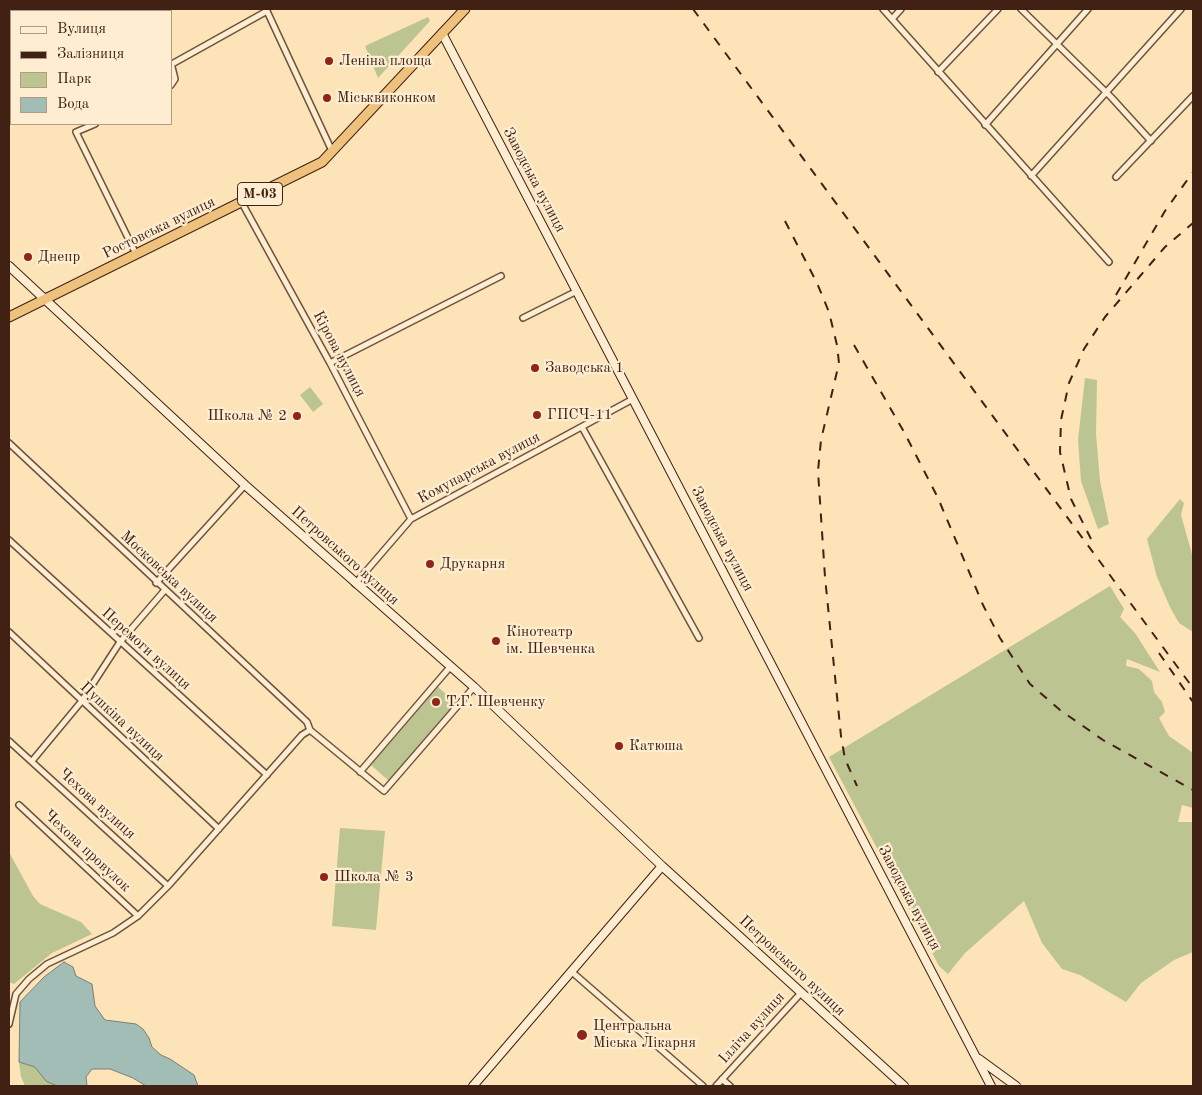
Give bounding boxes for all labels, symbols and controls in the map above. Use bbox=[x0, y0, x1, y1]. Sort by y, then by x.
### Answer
legend bbox=[10, 10, 172, 125]
text: Вулиця bbox=[57, 22, 106, 37]
text: Залізниця bbox=[57, 47, 124, 62]
place label: Леніна площа bbox=[339, 52, 432, 70]
marker: Леніна площа bbox=[323, 55, 335, 67]
text: Парк bbox=[57, 72, 92, 87]
place label: Міськвиконком bbox=[337, 89, 436, 107]
marker: Міськвиконком bbox=[321, 92, 333, 104]
text: Вода bbox=[57, 97, 89, 112]
street label: Заводська вулиця bbox=[499, 124, 569, 236]
road number: М-03 bbox=[238, 182, 282, 205]
street label: Ростовська вулиця bbox=[100, 193, 218, 263]
place label: Днепр bbox=[38, 248, 80, 266]
marker: Днепр bbox=[22, 251, 34, 263]
street label: Кірова вулиця bbox=[309, 308, 369, 400]
place label: Заводська 1 bbox=[545, 359, 624, 377]
marker: Заводська 1 bbox=[529, 362, 541, 374]
place label: ГПСЧ-11 bbox=[547, 406, 613, 424]
place label: Школа № 2 bbox=[207, 407, 287, 425]
marker: ГПСЧ-11 bbox=[531, 409, 543, 421]
marker: Школа № 2 bbox=[291, 410, 303, 422]
street label: Комунарська вулиця bbox=[415, 428, 543, 508]
street label: Заводська вулиця bbox=[687, 483, 757, 595]
street label: Петровського вулиця bbox=[287, 503, 403, 609]
street label: Московська вулиця bbox=[117, 527, 221, 627]
place label: Друкарня bbox=[440, 555, 505, 573]
marker: Друкарня bbox=[424, 558, 436, 570]
street label: Перемоги вулиця bbox=[98, 604, 194, 694]
place label: Кінотеатр ім. Шевченка bbox=[506, 623, 595, 658]
marker: Кінотеатр ім. Шевченка bbox=[490, 635, 502, 647]
street label: Пушкіна вулиця bbox=[76, 678, 168, 766]
place label: Т.Г. Шевченку bbox=[446, 693, 546, 711]
marker: Т.Г. Шевченку bbox=[430, 696, 442, 708]
place label: Катюша bbox=[629, 737, 683, 755]
marker: Катюша bbox=[613, 740, 625, 752]
street label: Чехова вулиця bbox=[55, 765, 139, 843]
street label: Чехова провулок bbox=[40, 806, 134, 896]
street label: Заводська вулиця bbox=[874, 842, 944, 954]
place label: Школа № 3 bbox=[334, 868, 414, 886]
marker: Школа № 3 bbox=[318, 871, 330, 883]
street label: Петровського вулиця bbox=[735, 912, 849, 1020]
street label: Ілліча вулиця bbox=[715, 988, 789, 1068]
place label: Центральна Міська Лікарня bbox=[593, 1017, 696, 1052]
marker: Центральна Міська Лікарня bbox=[575, 1028, 589, 1042]

